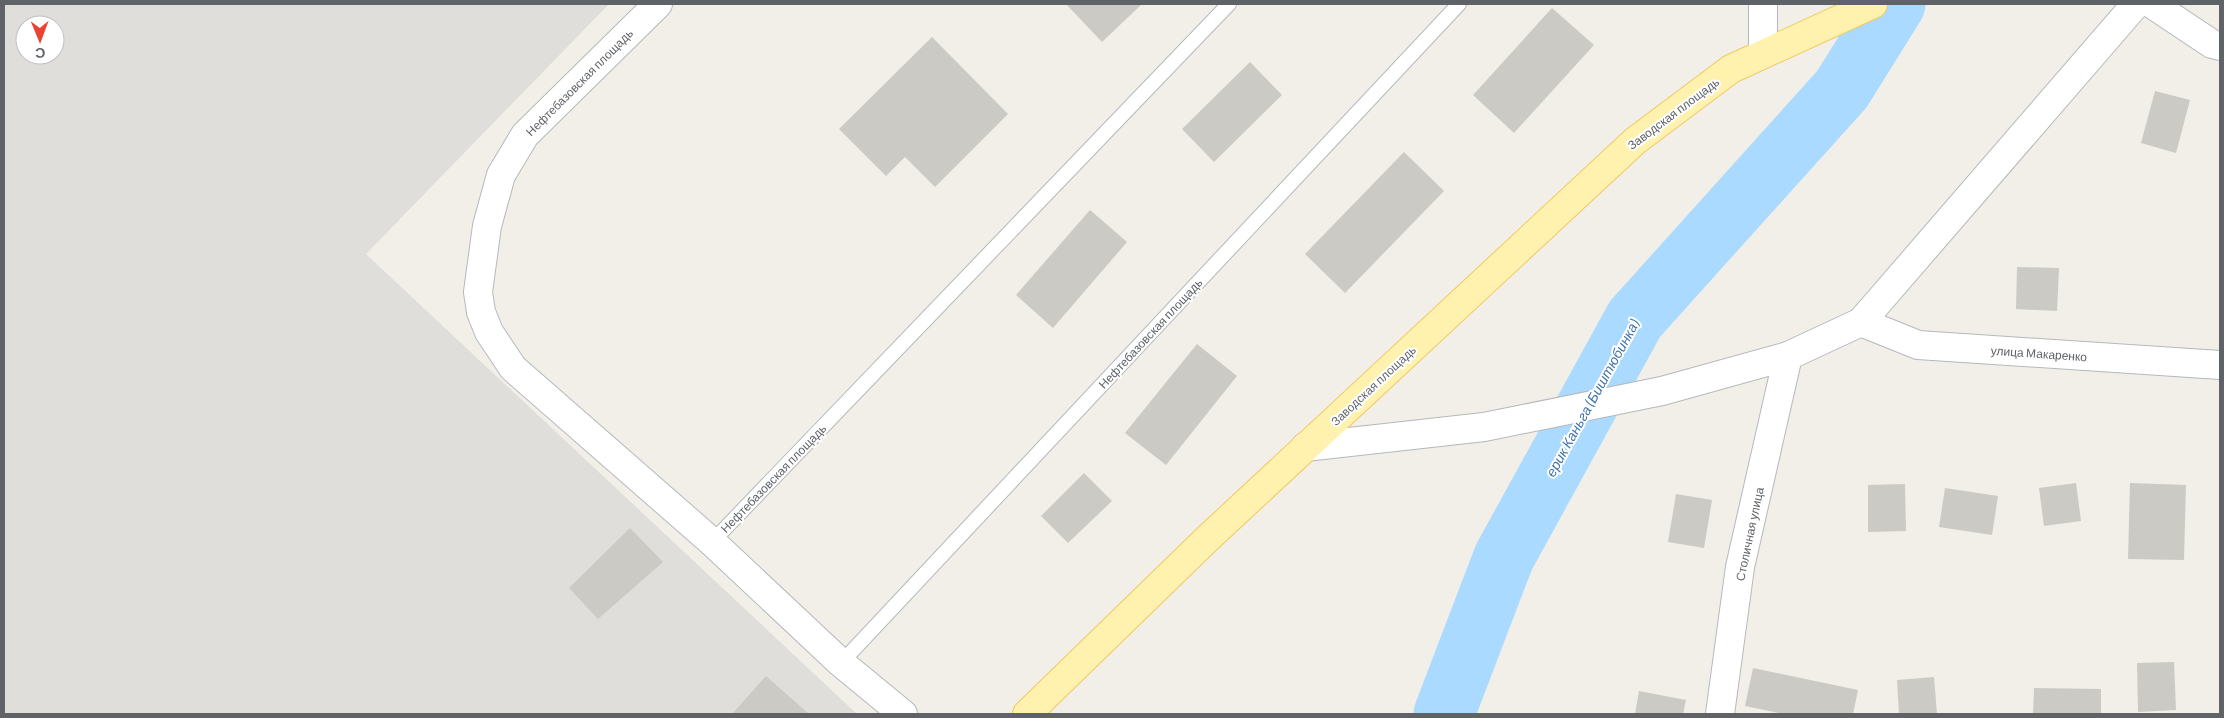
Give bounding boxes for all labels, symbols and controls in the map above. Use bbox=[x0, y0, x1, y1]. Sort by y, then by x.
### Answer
north arrow bbox=[15, 15, 65, 65]
street label: Нефтебазовская площадь bbox=[523, 26, 636, 139]
text: С bbox=[35, 45, 45, 62]
street label: Заводская площадь bbox=[1625, 74, 1722, 153]
street label: Нефтебазовская площадь bbox=[1095, 275, 1205, 392]
water label: ерик Каньга (Биштюбинка) bbox=[1542, 316, 1642, 479]
street label: Заводская площадь bbox=[1328, 342, 1419, 429]
street label: улица Макаренко bbox=[1990, 343, 2088, 364]
street label: Нефтебазовская площадь bbox=[717, 421, 829, 536]
street label: Столичная улица bbox=[1732, 485, 1767, 582]

